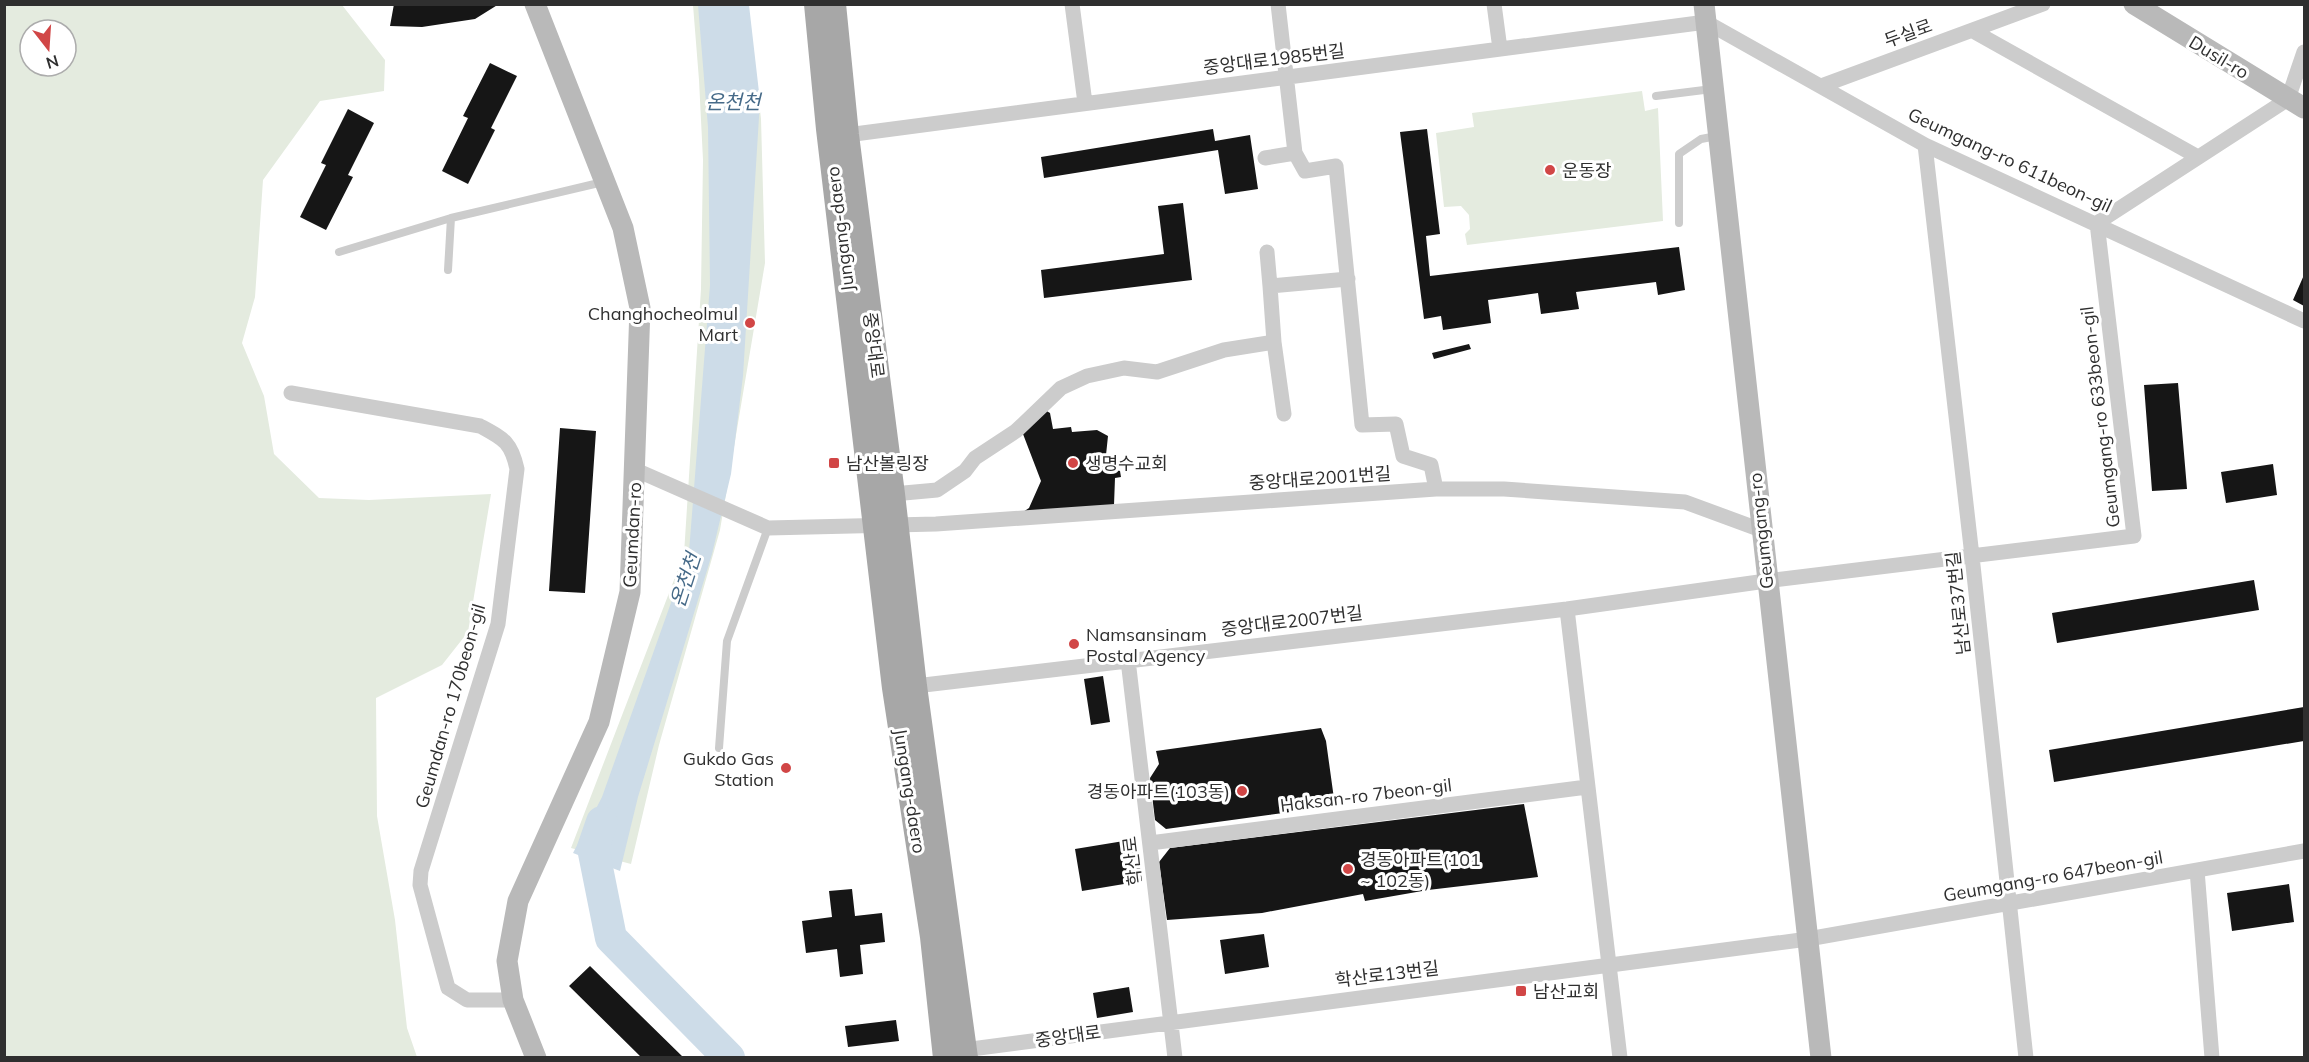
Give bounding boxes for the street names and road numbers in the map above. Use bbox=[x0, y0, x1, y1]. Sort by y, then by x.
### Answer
street label: 두실로 bbox=[1881, 14, 1935, 52]
street label: Dusil-ro bbox=[2185, 30, 2253, 84]
street label: 중앙대로1985번길 bbox=[1202, 39, 1346, 79]
street label: Geumgang-ro 611beon-gil bbox=[1904, 103, 2116, 217]
street label: Jungang-daero bbox=[821, 165, 859, 293]
street label: Geumgang-ro 633beon-gil bbox=[2075, 305, 2125, 529]
street label: 중앙대로 bbox=[859, 311, 889, 379]
street label: 중앙대로2001번길 bbox=[1248, 462, 1392, 494]
street label: Geumgang-ro bbox=[1743, 472, 1779, 590]
street label: Geumdan-ro bbox=[618, 482, 646, 588]
street label: 남산로37번길 bbox=[1941, 550, 1975, 656]
street label: Geumdan-ro 170beon-gil bbox=[410, 601, 490, 811]
street label: 중앙대로2007번길 bbox=[1220, 601, 1364, 641]
street label: Jungang-daero bbox=[889, 727, 931, 855]
street label: Haksan-ro 7beon-gil bbox=[1279, 773, 1453, 817]
street label: 학산로 bbox=[1118, 835, 1146, 887]
street label: Geumgang-ro 647beon-gil bbox=[1941, 845, 2165, 907]
street label: 학산로13번길 bbox=[1334, 956, 1440, 992]
street label: 중앙대로 bbox=[1034, 1020, 1102, 1052]

